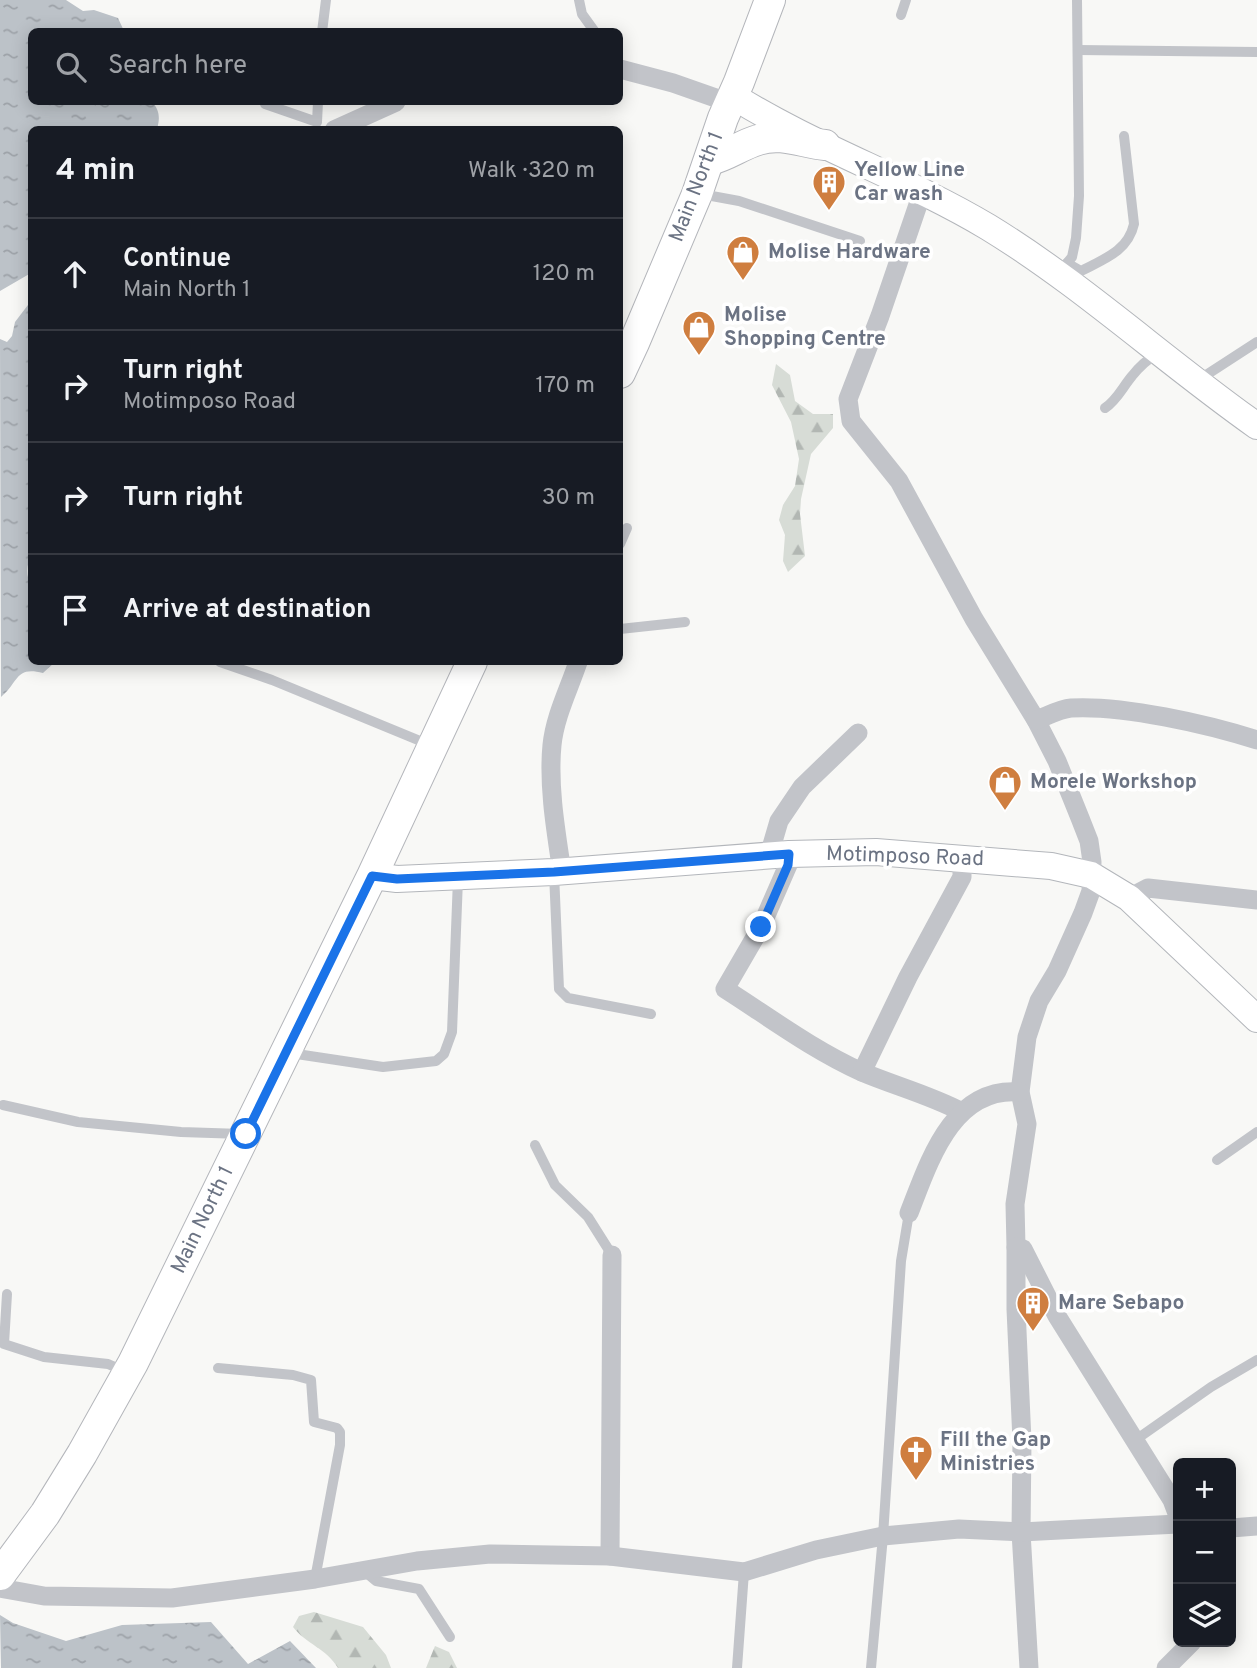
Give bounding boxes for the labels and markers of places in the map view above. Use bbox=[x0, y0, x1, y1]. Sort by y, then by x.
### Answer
place label: Yellow Line Car wash bbox=[854, 157, 965, 208]
building icon: Yellow Line Car wash bbox=[810, 163, 848, 212]
shop icon: Molise Hardware bbox=[724, 233, 762, 282]
place label: Molise Hardware bbox=[768, 239, 931, 266]
place label: Molise Shopping Centre bbox=[724, 302, 886, 353]
shop icon: Molise Shopping Centre bbox=[680, 308, 718, 357]
shop icon: Morele Workshop bbox=[986, 763, 1024, 812]
place label: Morele Workshop bbox=[1030, 769, 1197, 796]
building icon: Mare Sebapo bbox=[1014, 1284, 1052, 1333]
place label: Mare Sebapo bbox=[1058, 1290, 1184, 1317]
place label: Fill the Gap Ministries bbox=[940, 1427, 1051, 1478]
church icon: Fill the Gap Ministries bbox=[897, 1433, 935, 1482]

